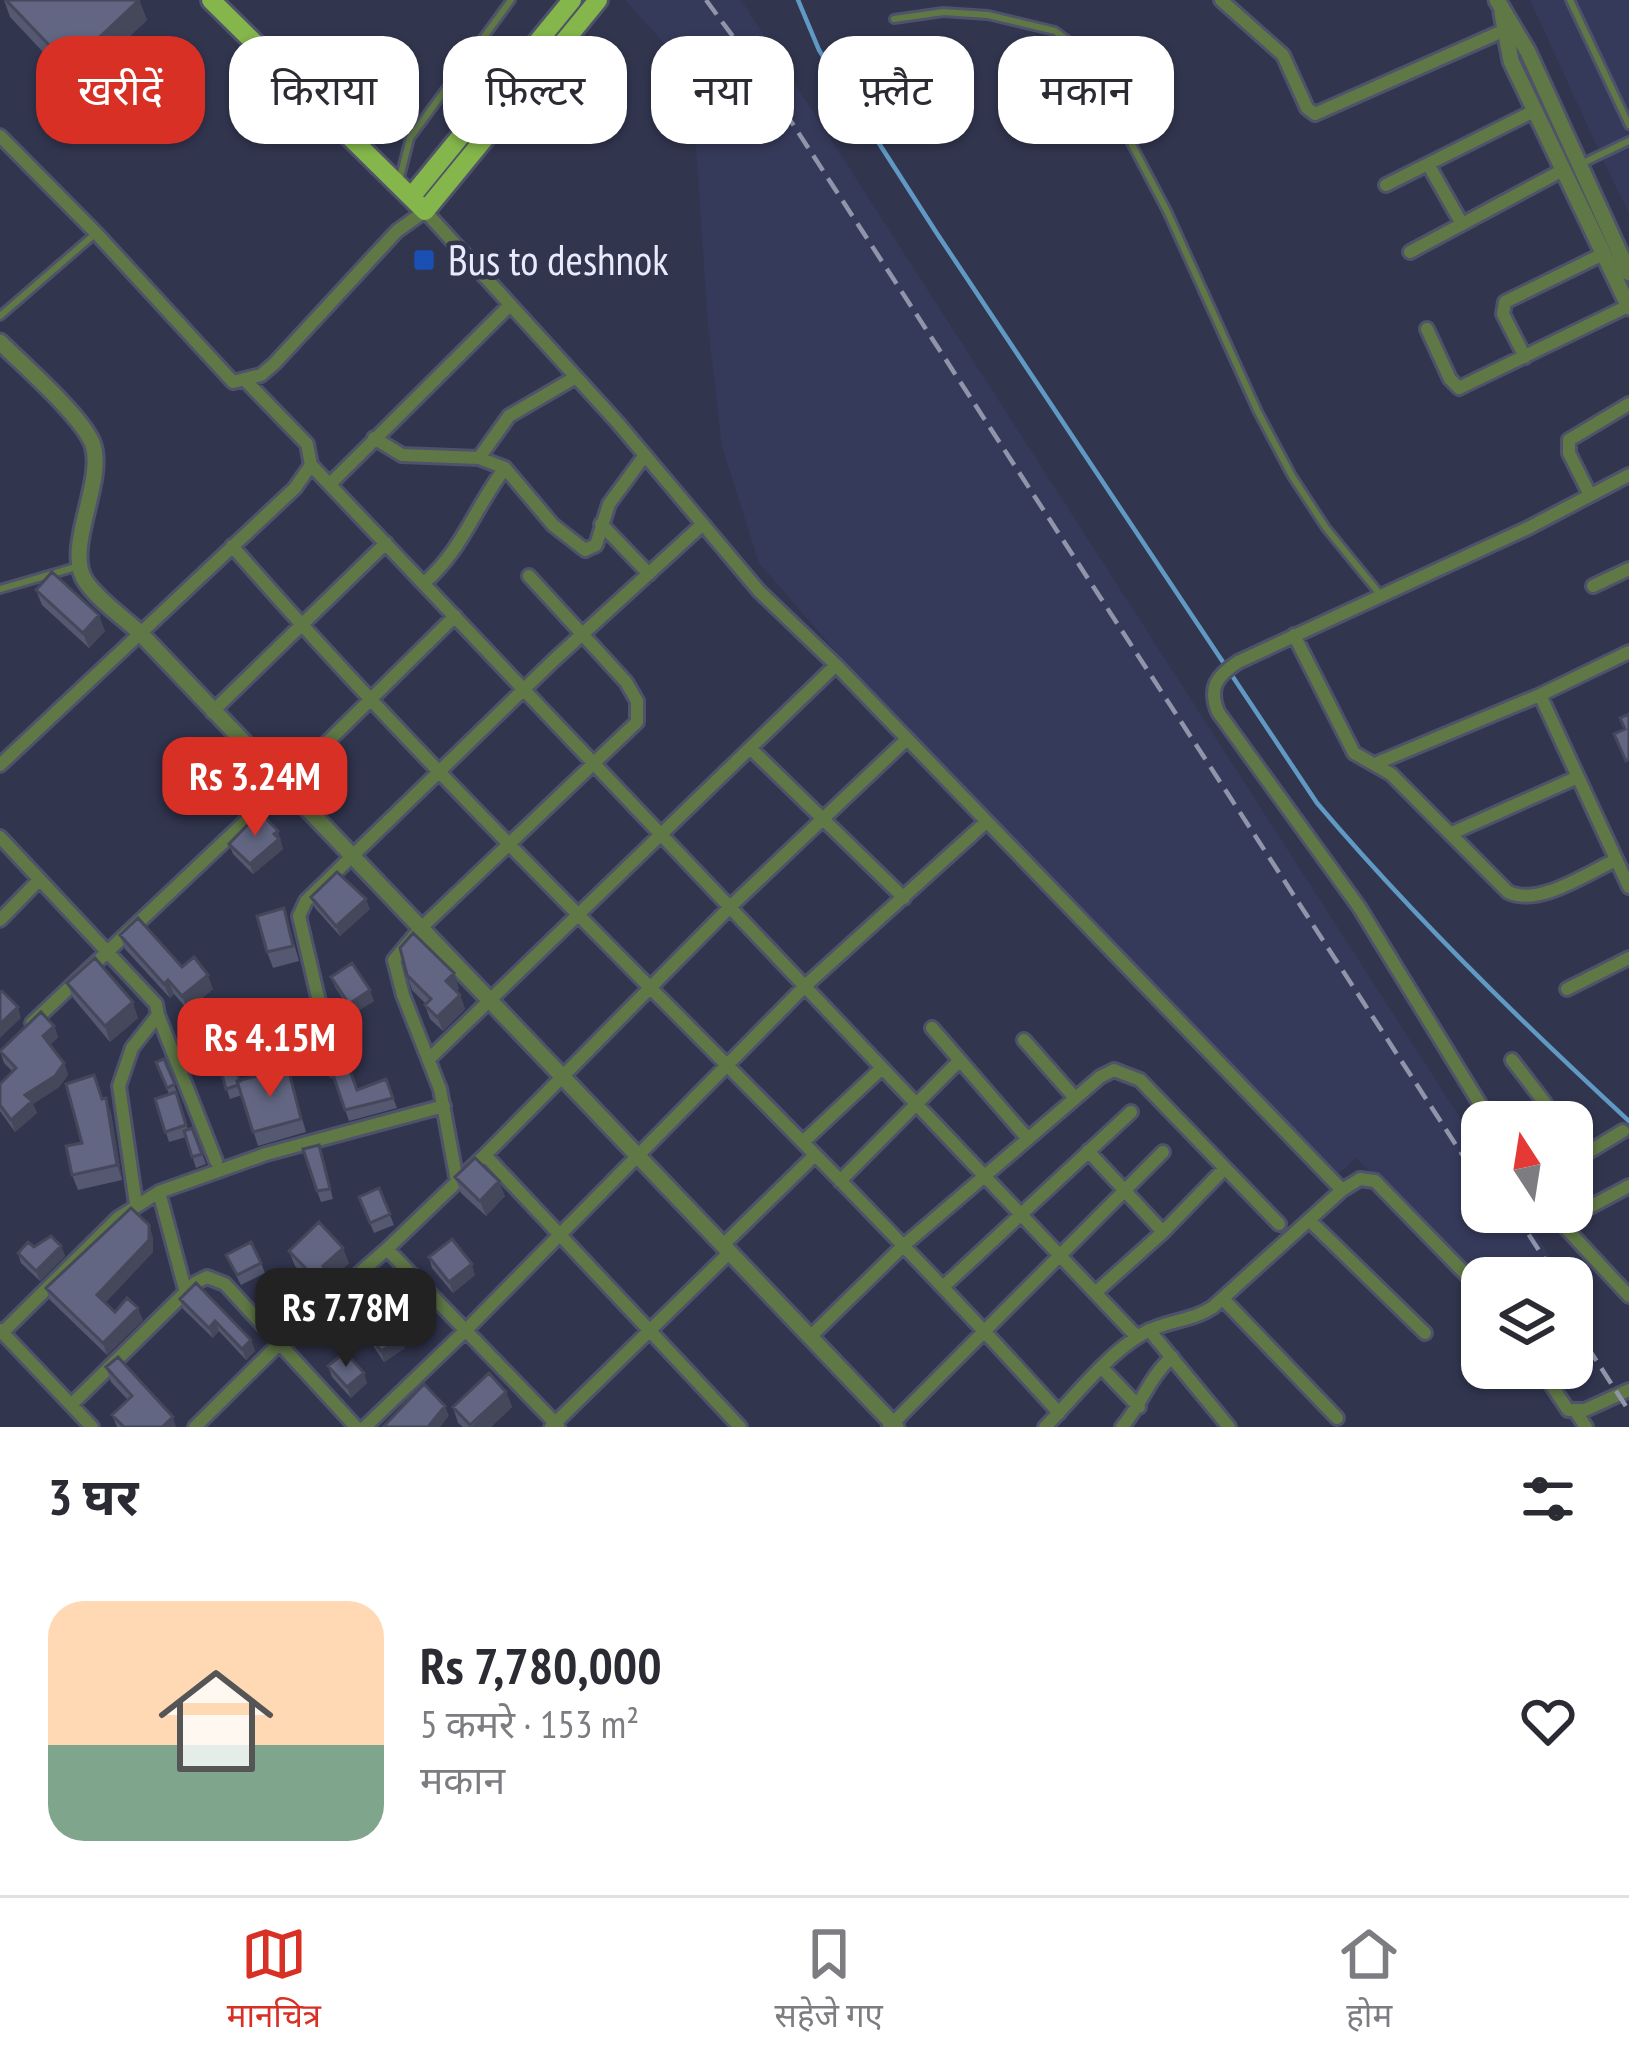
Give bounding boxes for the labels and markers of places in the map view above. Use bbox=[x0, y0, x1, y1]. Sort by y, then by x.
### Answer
place label: Bus to deshnok bbox=[448, 232, 668, 287]
marker: Bus to deshnok bbox=[411, 247, 437, 273]
pin: Rs 3.24M bbox=[131, 737, 379, 839]
pin: Rs 4.15M bbox=[146, 998, 394, 1100]
pin: Rs 7.78M bbox=[222, 1268, 470, 1370]

